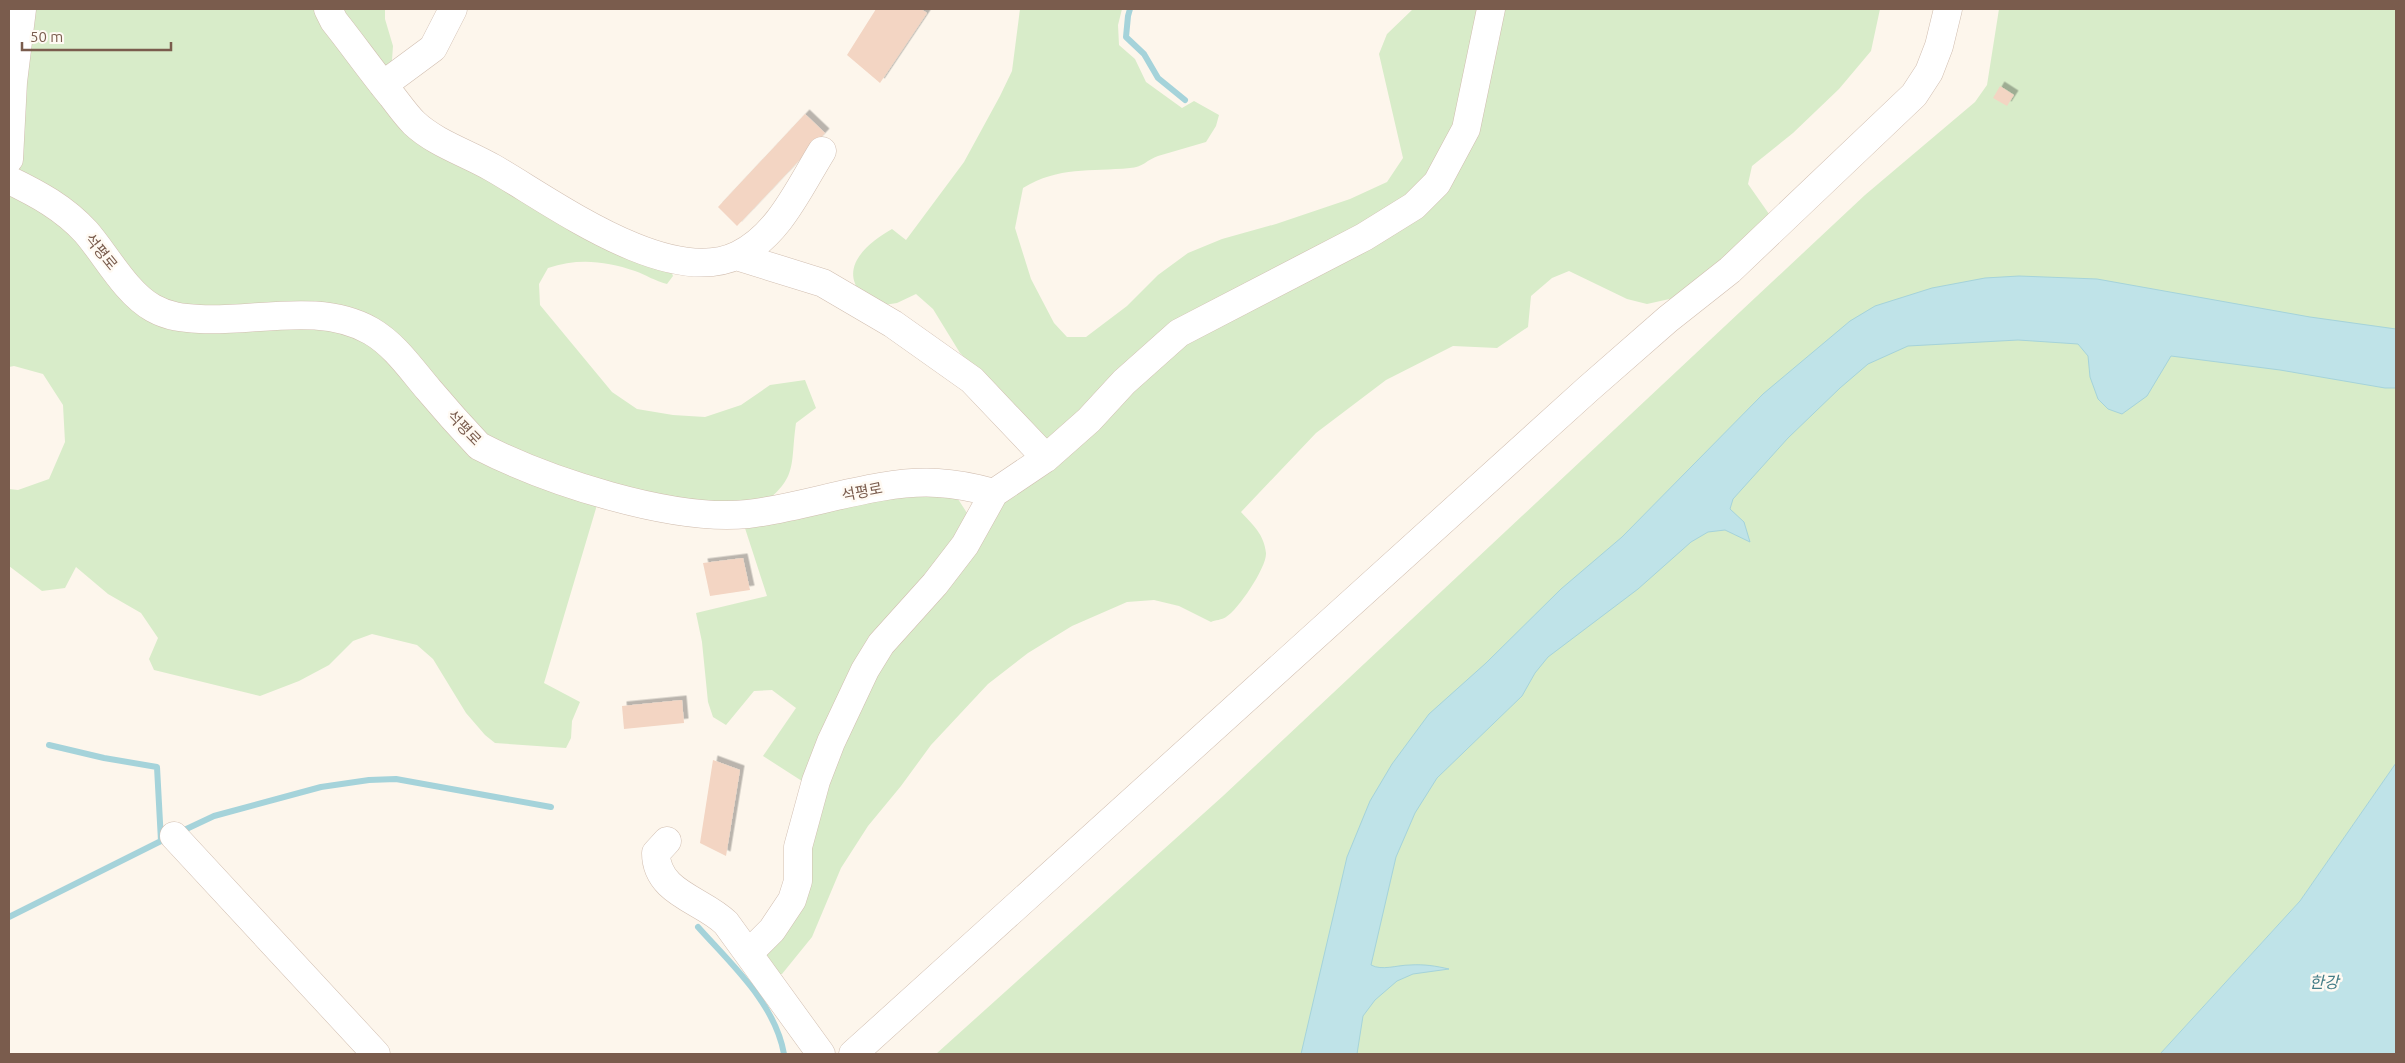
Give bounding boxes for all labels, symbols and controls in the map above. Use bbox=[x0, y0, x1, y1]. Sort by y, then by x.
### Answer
scale bar bbox=[22, 20, 171, 52]
text: 50 m bbox=[30, 28, 63, 45]
street label: 석평로 bbox=[82, 230, 121, 273]
street label: 석평로 bbox=[444, 407, 485, 448]
street label: 석평로 bbox=[840, 479, 884, 504]
water label: 한강 bbox=[2309, 973, 2341, 991]

